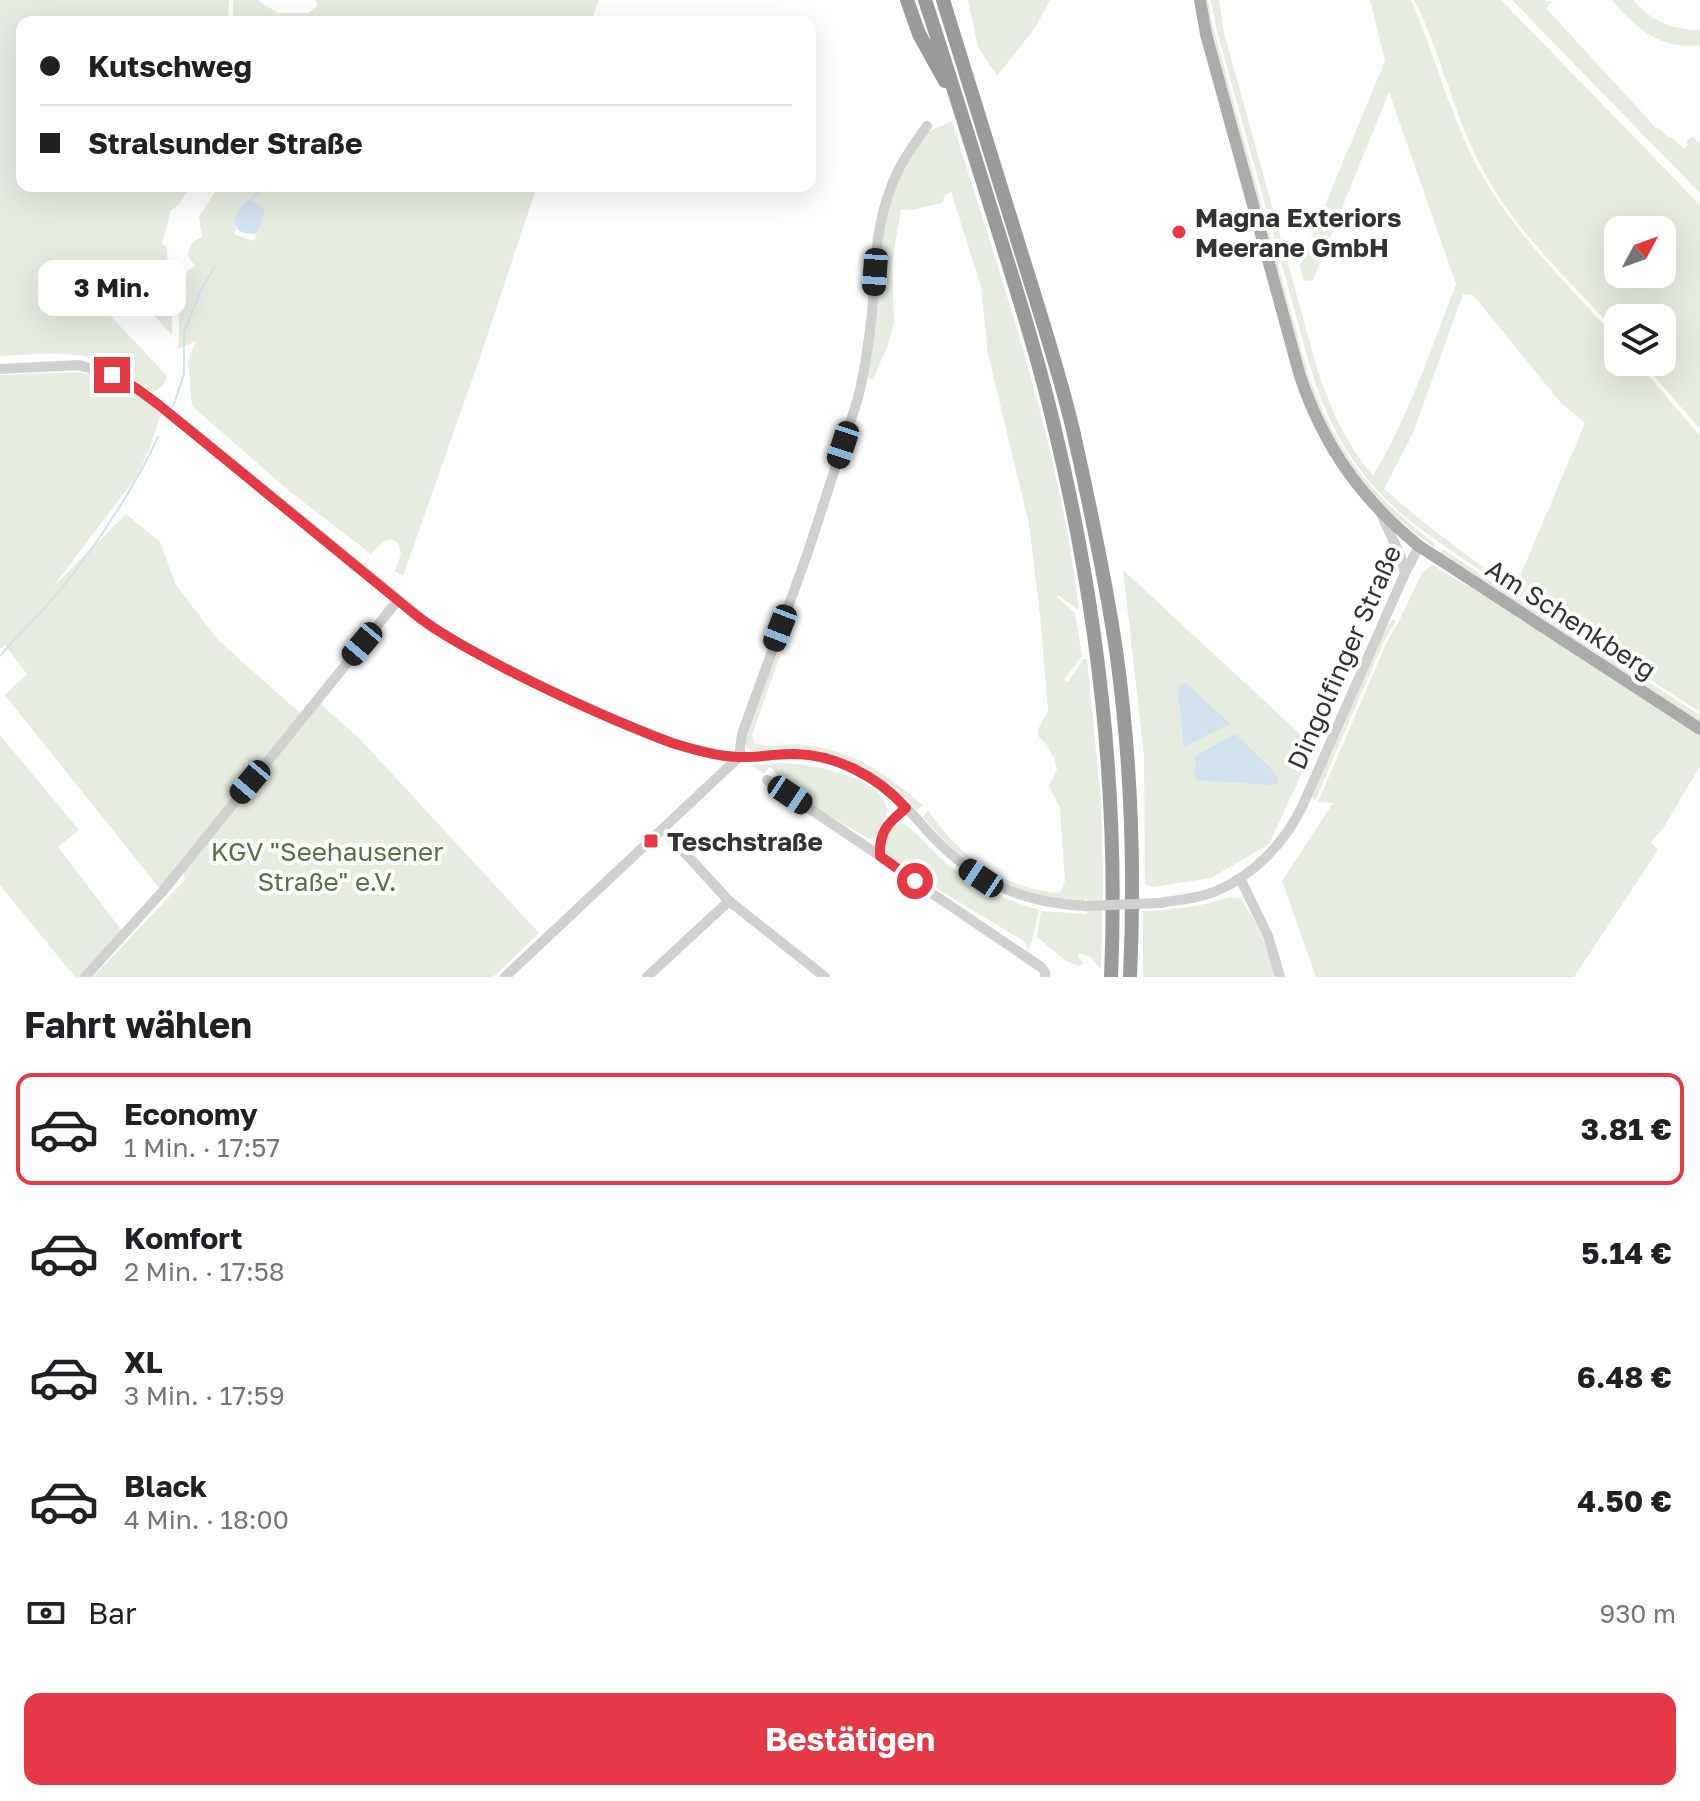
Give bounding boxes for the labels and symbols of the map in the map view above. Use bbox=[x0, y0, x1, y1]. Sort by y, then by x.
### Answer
place label: Magna Exteriors Meerane GmbH bbox=[1195, 202, 1402, 263]
north arrow bbox=[1604, 216, 1676, 288]
marker: Magna Exteriors Meerane GmbH bbox=[1170, 223, 1188, 241]
car bbox=[861, 247, 889, 297]
callout: 3 Min. bbox=[38, 259, 186, 315]
route end bbox=[94, 357, 130, 393]
car bbox=[824, 418, 862, 472]
street label: Dingolfinger Straße bbox=[1281, 540, 1407, 774]
street label: Am Schenkberg bbox=[1480, 553, 1662, 685]
car bbox=[760, 601, 800, 655]
car bbox=[337, 618, 387, 670]
car bbox=[225, 756, 275, 808]
car bbox=[763, 772, 817, 818]
place label: Teschstraße bbox=[667, 826, 823, 857]
marker: Teschstraße bbox=[642, 832, 660, 850]
park label: KGV "Seehausener Straße" e.V. bbox=[211, 836, 443, 897]
car bbox=[954, 855, 1008, 901]
route start bbox=[897, 863, 933, 899]

